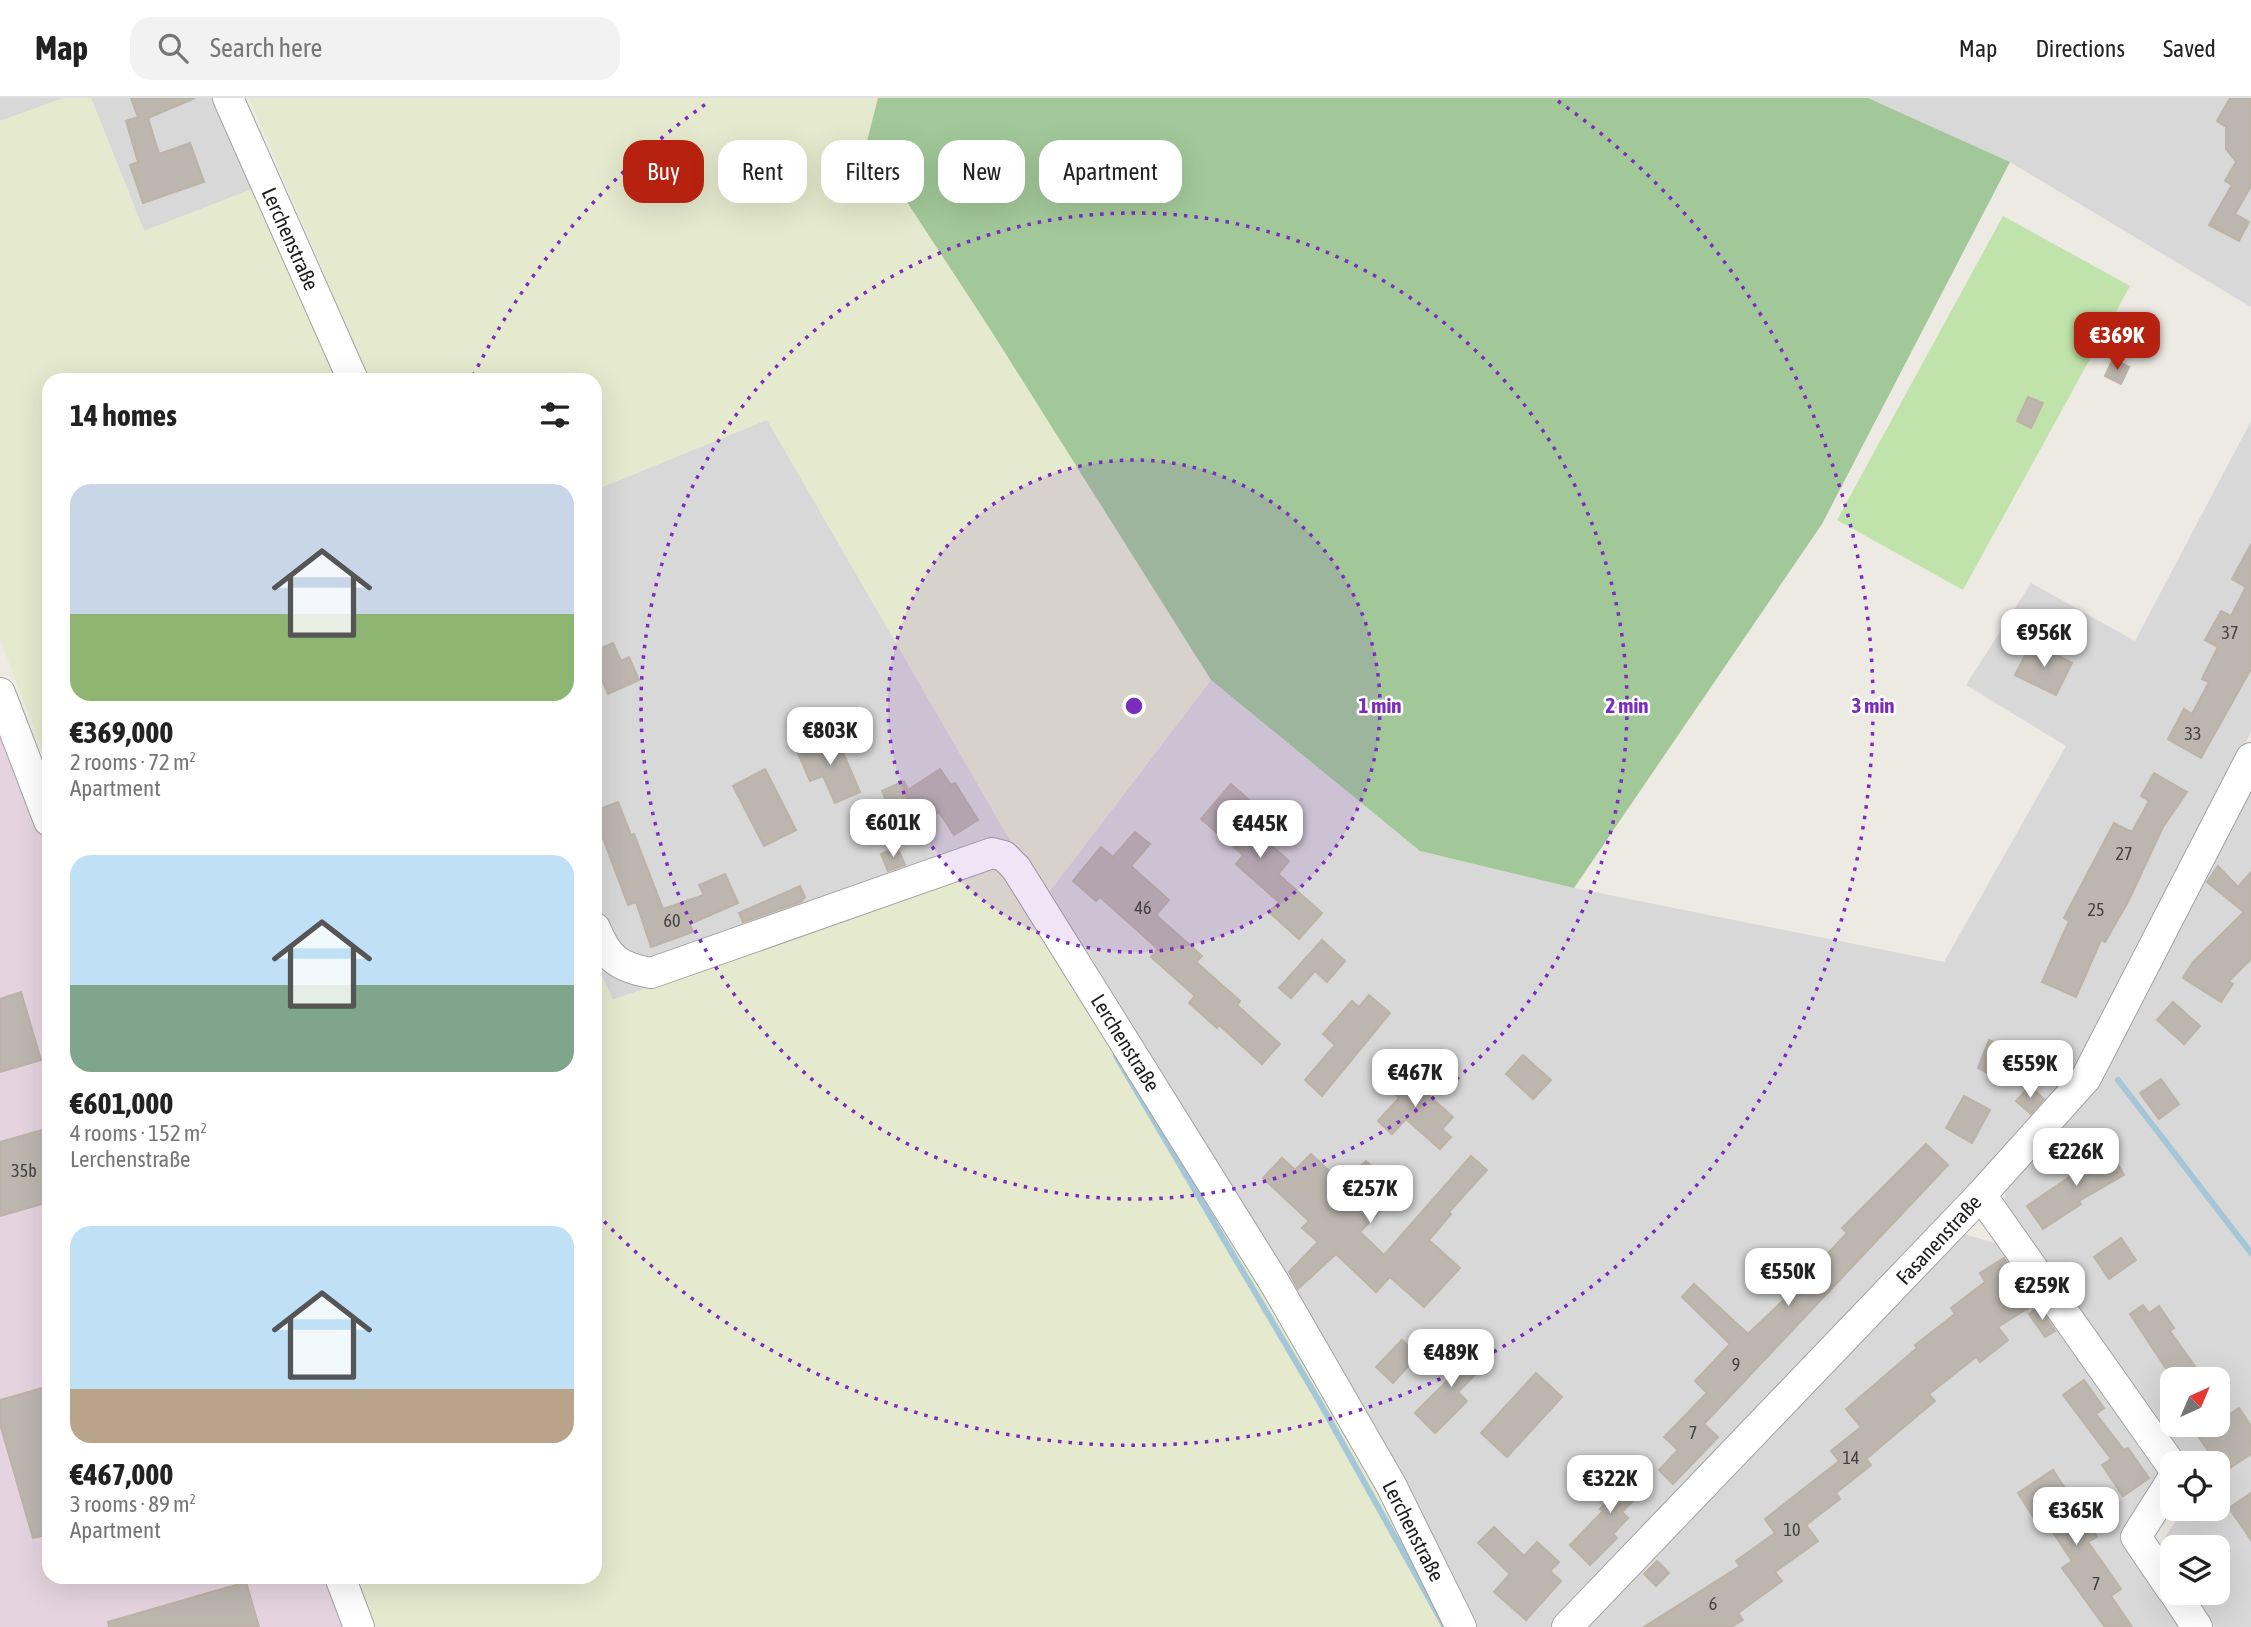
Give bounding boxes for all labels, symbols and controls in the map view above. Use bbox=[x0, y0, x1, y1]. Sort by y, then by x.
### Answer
search box bbox=[130, 17, 620, 80]
text: Map bbox=[35, 29, 88, 67]
icon: search bbox=[154, 29, 192, 67]
text: Search here bbox=[210, 33, 322, 63]
text: Map bbox=[1959, 35, 1997, 62]
text: Directions bbox=[2035, 35, 2125, 62]
text: Saved bbox=[2163, 35, 2216, 62]
chip: Buy bbox=[623, 140, 704, 203]
chip: Rent bbox=[718, 140, 807, 203]
chip: Filters bbox=[821, 140, 924, 203]
chip: New bbox=[938, 140, 1025, 203]
chip: Apartment bbox=[1039, 140, 1182, 203]
street label: Lerchenstraße bbox=[258, 183, 324, 294]
pin: €369K bbox=[2068, 313, 2166, 372]
text: €369K bbox=[2090, 322, 2144, 348]
icon: filters bbox=[536, 396, 574, 434]
text: 14 homes bbox=[70, 398, 177, 432]
icon: home bbox=[259, 530, 385, 656]
pin: €956K bbox=[1995, 610, 2093, 669]
text: €956K bbox=[2017, 619, 2071, 645]
house number: 37 bbox=[2222, 622, 2238, 643]
text: 1 min bbox=[1359, 693, 1401, 717]
text: 2 min bbox=[1606, 693, 1648, 717]
text: 3 min bbox=[1852, 693, 1894, 717]
centre of rings bbox=[1122, 694, 1146, 718]
pin: €803K bbox=[781, 708, 879, 767]
text: €369,000 bbox=[70, 715, 173, 749]
text: €803K bbox=[803, 717, 857, 743]
house number: 33 bbox=[2185, 723, 2201, 744]
text: 2 rooms · 72 m² bbox=[70, 749, 196, 775]
text: Apartment bbox=[70, 775, 161, 801]
pin: €601K bbox=[844, 800, 942, 859]
pin: €445K bbox=[1211, 800, 1309, 860]
text: €601K bbox=[866, 809, 920, 835]
text: €445K bbox=[1233, 810, 1287, 836]
house number: 27 bbox=[2116, 843, 2132, 864]
house number: 46 bbox=[1135, 897, 1151, 918]
house number: 25 bbox=[2088, 899, 2104, 920]
icon: home bbox=[259, 901, 385, 1027]
house number: 60 bbox=[664, 910, 680, 931]
street label: Lerchenstraße bbox=[1087, 989, 1165, 1095]
pin: €559K bbox=[1981, 1040, 2079, 1100]
pin: €467K bbox=[1366, 1049, 1464, 1109]
text: €559K bbox=[2003, 1050, 2057, 1076]
text: €467K bbox=[1388, 1059, 1442, 1085]
text: €601,000 bbox=[70, 1086, 173, 1120]
text: 4 rooms · 152 m² bbox=[70, 1120, 207, 1146]
pin: €226K bbox=[2027, 1128, 2125, 1188]
text: €226K bbox=[2049, 1138, 2103, 1164]
text: Lerchenstraße bbox=[70, 1146, 190, 1172]
house number: 35b bbox=[11, 1160, 37, 1181]
pin: €257K bbox=[1321, 1166, 1419, 1225]
text: €257K bbox=[1343, 1175, 1397, 1201]
street label: Fasanenstraße bbox=[1891, 1190, 1986, 1289]
pin: €550K bbox=[1739, 1248, 1837, 1308]
text: €550K bbox=[1761, 1258, 1815, 1284]
pin: €259K bbox=[1993, 1262, 2091, 1322]
icon: home bbox=[259, 1272, 385, 1398]
text: €259K bbox=[2015, 1272, 2069, 1298]
pin: €489K bbox=[1402, 1330, 1500, 1389]
text: €489K bbox=[1424, 1339, 1478, 1365]
house number: 9 bbox=[1732, 1354, 1740, 1375]
north arrow bbox=[2160, 1367, 2230, 1437]
map controls bbox=[2160, 1367, 2230, 1605]
house number: 7 bbox=[1689, 1422, 1697, 1443]
house number: 14 bbox=[1843, 1447, 1859, 1468]
button: locate bbox=[2160, 1451, 2230, 1521]
pin: €322K bbox=[1561, 1456, 1659, 1515]
text: €467,000 bbox=[70, 1457, 173, 1491]
text: €322K bbox=[1583, 1465, 1637, 1491]
street label: Lerchenstraße bbox=[1378, 1476, 1450, 1585]
pin: €365K bbox=[2027, 1488, 2125, 1547]
text: 3 rooms · 89 m² bbox=[70, 1491, 196, 1517]
text: €365K bbox=[2049, 1497, 2103, 1523]
text: Apartment bbox=[70, 1517, 161, 1543]
house number: 10 bbox=[1784, 1519, 1800, 1540]
button: layers bbox=[2160, 1535, 2230, 1605]
house number: 7 bbox=[2092, 1573, 2100, 1594]
house number: 6 bbox=[1709, 1593, 1717, 1614]

